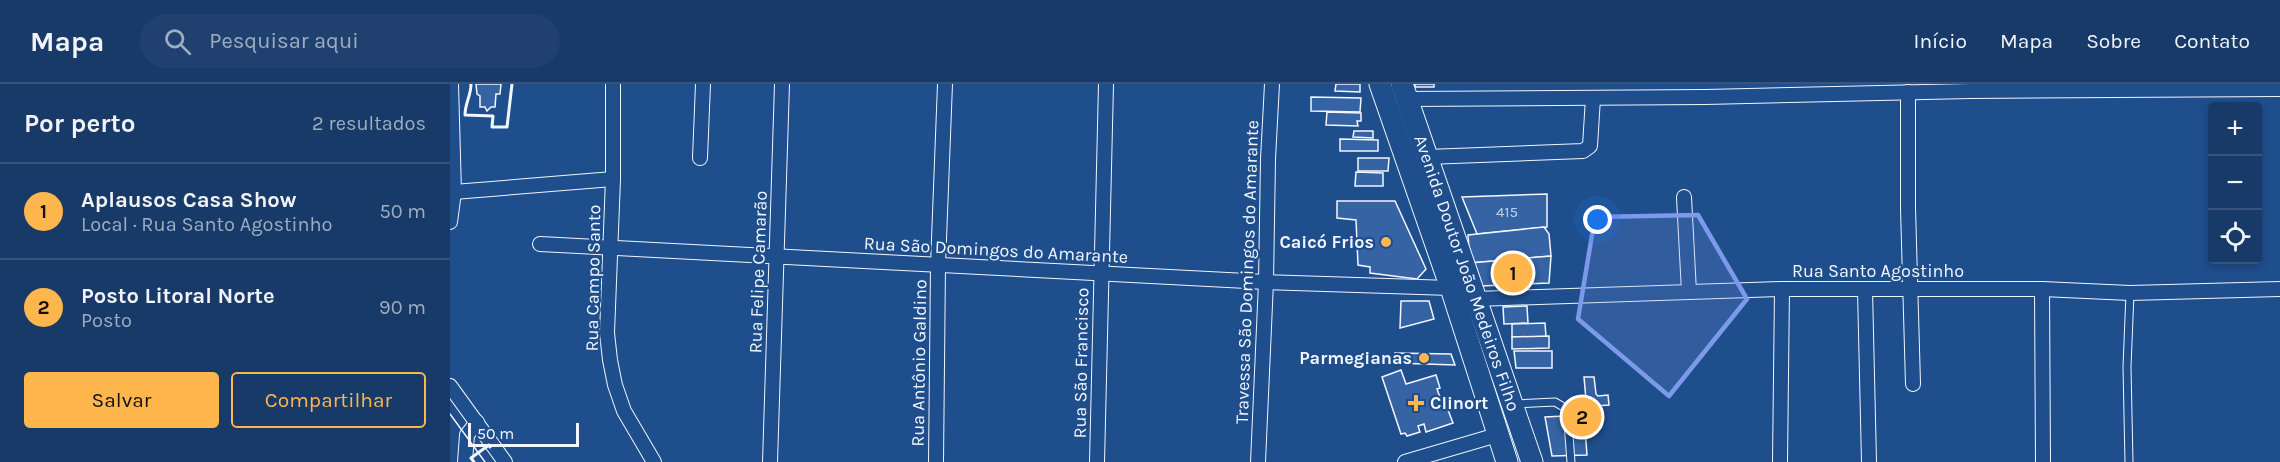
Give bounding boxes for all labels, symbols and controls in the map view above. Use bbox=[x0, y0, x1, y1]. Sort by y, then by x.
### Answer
search box bbox=[140, 14, 560, 68]
text: Mapa bbox=[30, 25, 104, 58]
icon: search bbox=[161, 25, 194, 58]
text: Pesquisar aqui bbox=[209, 28, 359, 54]
text: Início bbox=[1914, 29, 1967, 53]
text: Mapa bbox=[2000, 29, 2053, 53]
text: Sobre bbox=[2086, 29, 2141, 53]
text: Contato bbox=[2174, 29, 2250, 53]
map controls bbox=[2208, 102, 2262, 264]
button: + bbox=[2208, 102, 2262, 156]
text: Por perto bbox=[24, 108, 135, 139]
text: 2 resultados bbox=[312, 112, 426, 135]
street label: Travessa São Domingos do Amarante bbox=[1231, 120, 1263, 424]
street label: Avenida Doutor João Medeiros Filho bbox=[1409, 132, 1525, 414]
button: − bbox=[2208, 156, 2262, 210]
text: Aplausos Casa Show bbox=[81, 187, 296, 213]
street label: Rua Felipe Camarão bbox=[744, 190, 772, 354]
text: 1 bbox=[40, 200, 47, 223]
text: 50 m bbox=[379, 200, 426, 223]
house number: 415 bbox=[1496, 203, 1518, 221]
street label: Rua Campo Santo bbox=[581, 204, 605, 352]
your location bbox=[1583, 205, 1612, 234]
button: locate bbox=[2208, 210, 2262, 264]
text: Local · Rua Santo Agostinho bbox=[81, 213, 333, 236]
place label: Caicó Frios bbox=[1279, 231, 1374, 253]
street label: Rua São Domingos do Amarante bbox=[863, 232, 1129, 268]
marker: Caicó Frios bbox=[1379, 235, 1393, 249]
pin: 1 bbox=[1494, 250, 1532, 296]
street label: Rua Santo Agostinho bbox=[1792, 260, 1964, 282]
street label: Rua Antônio Galdino bbox=[907, 279, 931, 447]
text: Posto Litoral Norte bbox=[81, 283, 275, 309]
street label: Rua São Francisco bbox=[1069, 287, 1093, 439]
text: 2 bbox=[37, 296, 50, 319]
text: 90 m bbox=[379, 296, 426, 319]
text: Posto bbox=[81, 309, 132, 332]
place label: Parmegianas bbox=[1299, 347, 1412, 369]
marker: Parmegianas bbox=[1417, 351, 1431, 365]
button: Salvar bbox=[24, 372, 219, 428]
button: Compartilhar bbox=[231, 372, 426, 428]
place label: Clinort bbox=[1430, 392, 1488, 414]
marker: Clinort bbox=[1407, 394, 1425, 412]
pin: 2 bbox=[1562, 394, 1602, 440]
scale bar bbox=[468, 420, 579, 448]
text: 50 m bbox=[477, 424, 514, 443]

